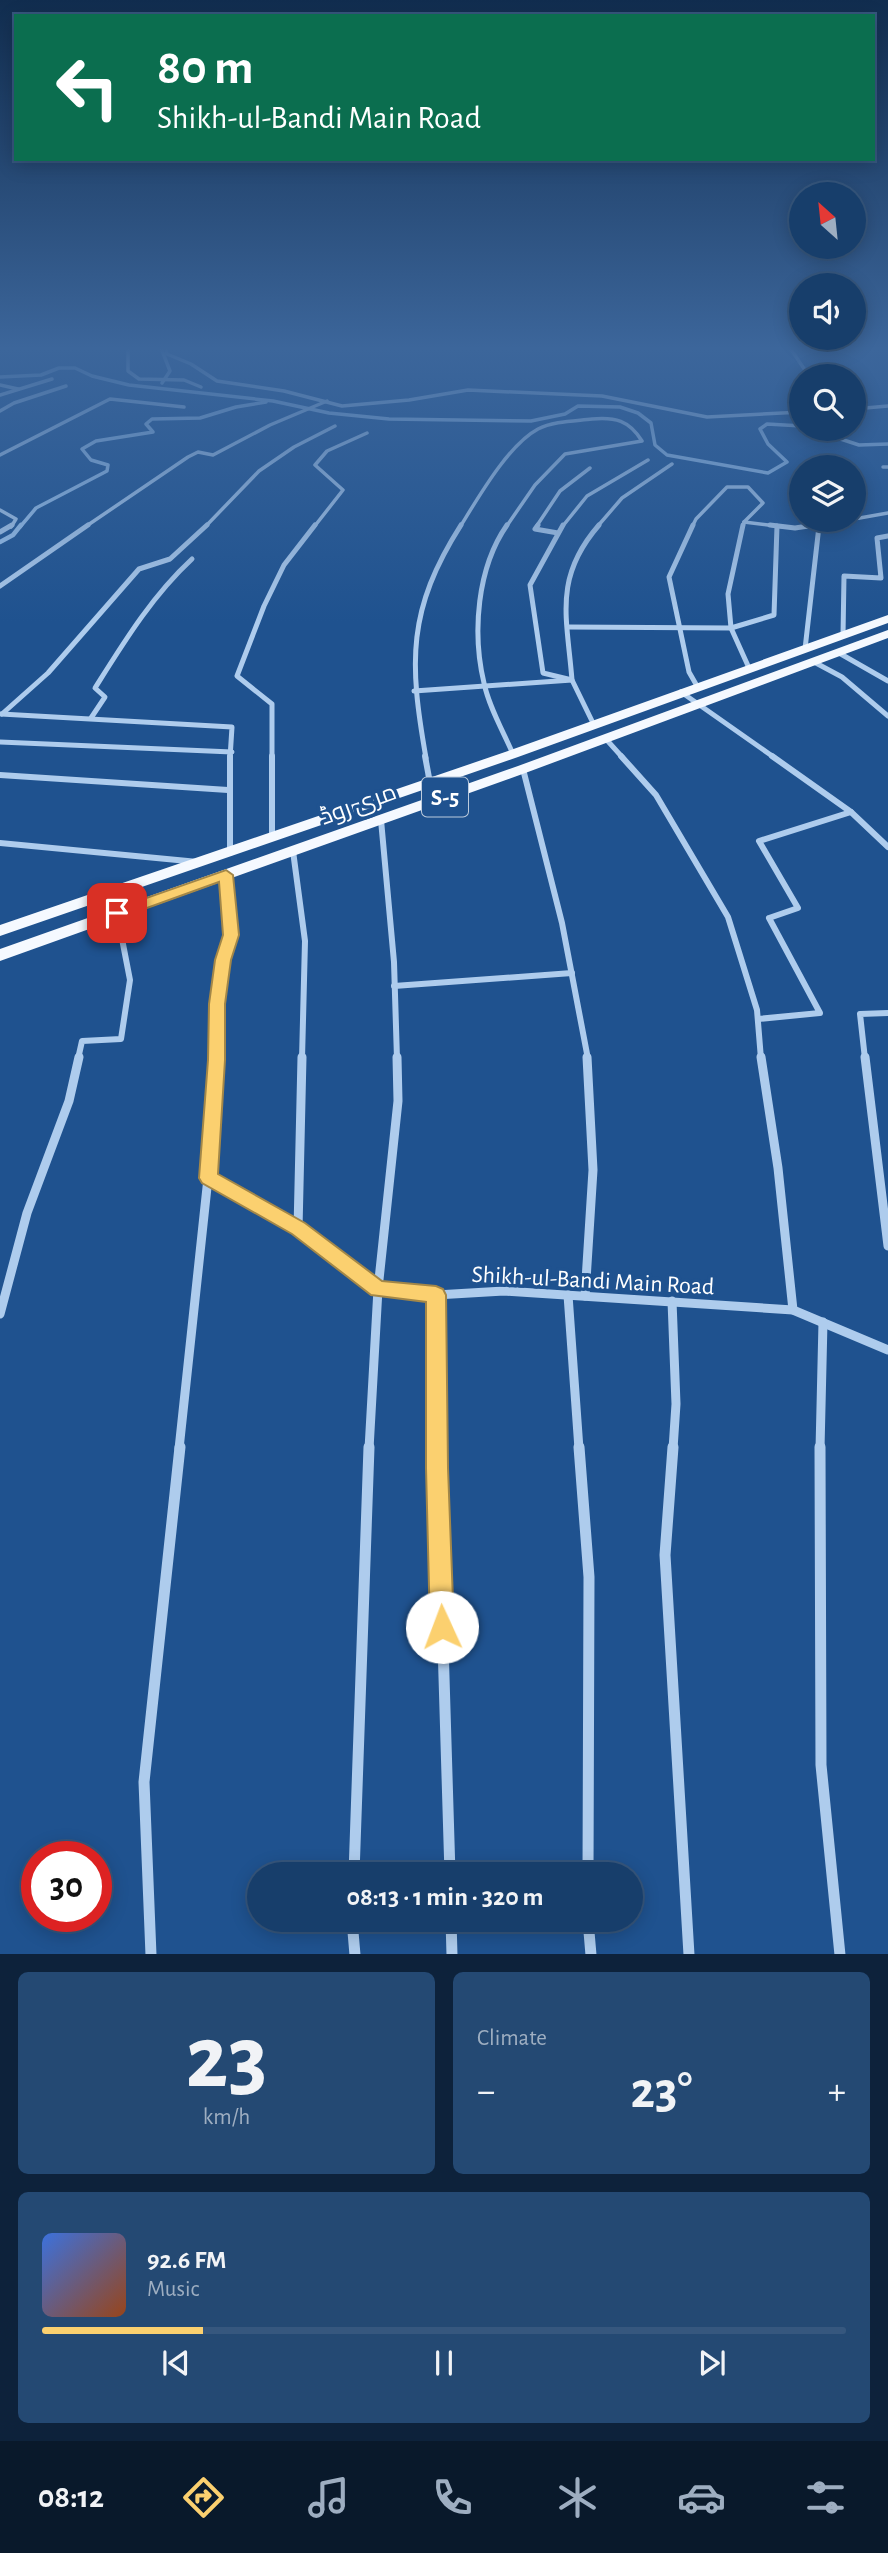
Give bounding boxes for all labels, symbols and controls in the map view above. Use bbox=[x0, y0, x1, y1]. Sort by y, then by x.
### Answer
icon: left bbox=[42, 42, 133, 133]
text: 80 m bbox=[157, 44, 254, 93]
text: Shikh-ul-Bandi Main Road bbox=[157, 102, 481, 134]
north arrow bbox=[789, 182, 866, 259]
map controls bbox=[789, 182, 866, 532]
button: sound bbox=[789, 273, 866, 350]
button: search bbox=[789, 364, 866, 441]
button: layers bbox=[789, 455, 866, 532]
road number: S-5 bbox=[422, 778, 468, 817]
street label: مری روڈ bbox=[317, 780, 400, 831]
pin bbox=[87, 883, 147, 943]
icon: arrive bbox=[98, 894, 136, 932]
street label: Shikh-ul-Bandi Main Road bbox=[471, 1263, 715, 1299]
position arrow bbox=[405, 1590, 479, 1664]
speed limit sign: 30 bbox=[21, 1841, 112, 1932]
text: 08:13 · 1 min · 320 m bbox=[346, 1884, 544, 1910]
text: 23 bbox=[185, 2013, 268, 2104]
text: Climate bbox=[477, 2027, 547, 2050]
text: 23° bbox=[630, 2065, 693, 2117]
text: − bbox=[477, 2073, 495, 2111]
text: + bbox=[828, 2073, 846, 2111]
text: km/h bbox=[203, 2106, 250, 2129]
text: 92.6 FM bbox=[147, 2247, 227, 2273]
text: Music bbox=[147, 2278, 199, 2301]
icon: previous bbox=[157, 2344, 195, 2382]
icon: pause bbox=[425, 2344, 463, 2382]
icon: next bbox=[693, 2344, 731, 2382]
icon: directions bbox=[179, 2473, 228, 2522]
icon: music bbox=[304, 2473, 353, 2522]
icon: phone bbox=[428, 2473, 477, 2522]
icon: climate bbox=[553, 2473, 602, 2522]
icon: car bbox=[677, 2473, 726, 2522]
icon: filters bbox=[801, 2473, 850, 2522]
text: 08:12 bbox=[38, 2481, 104, 2513]

